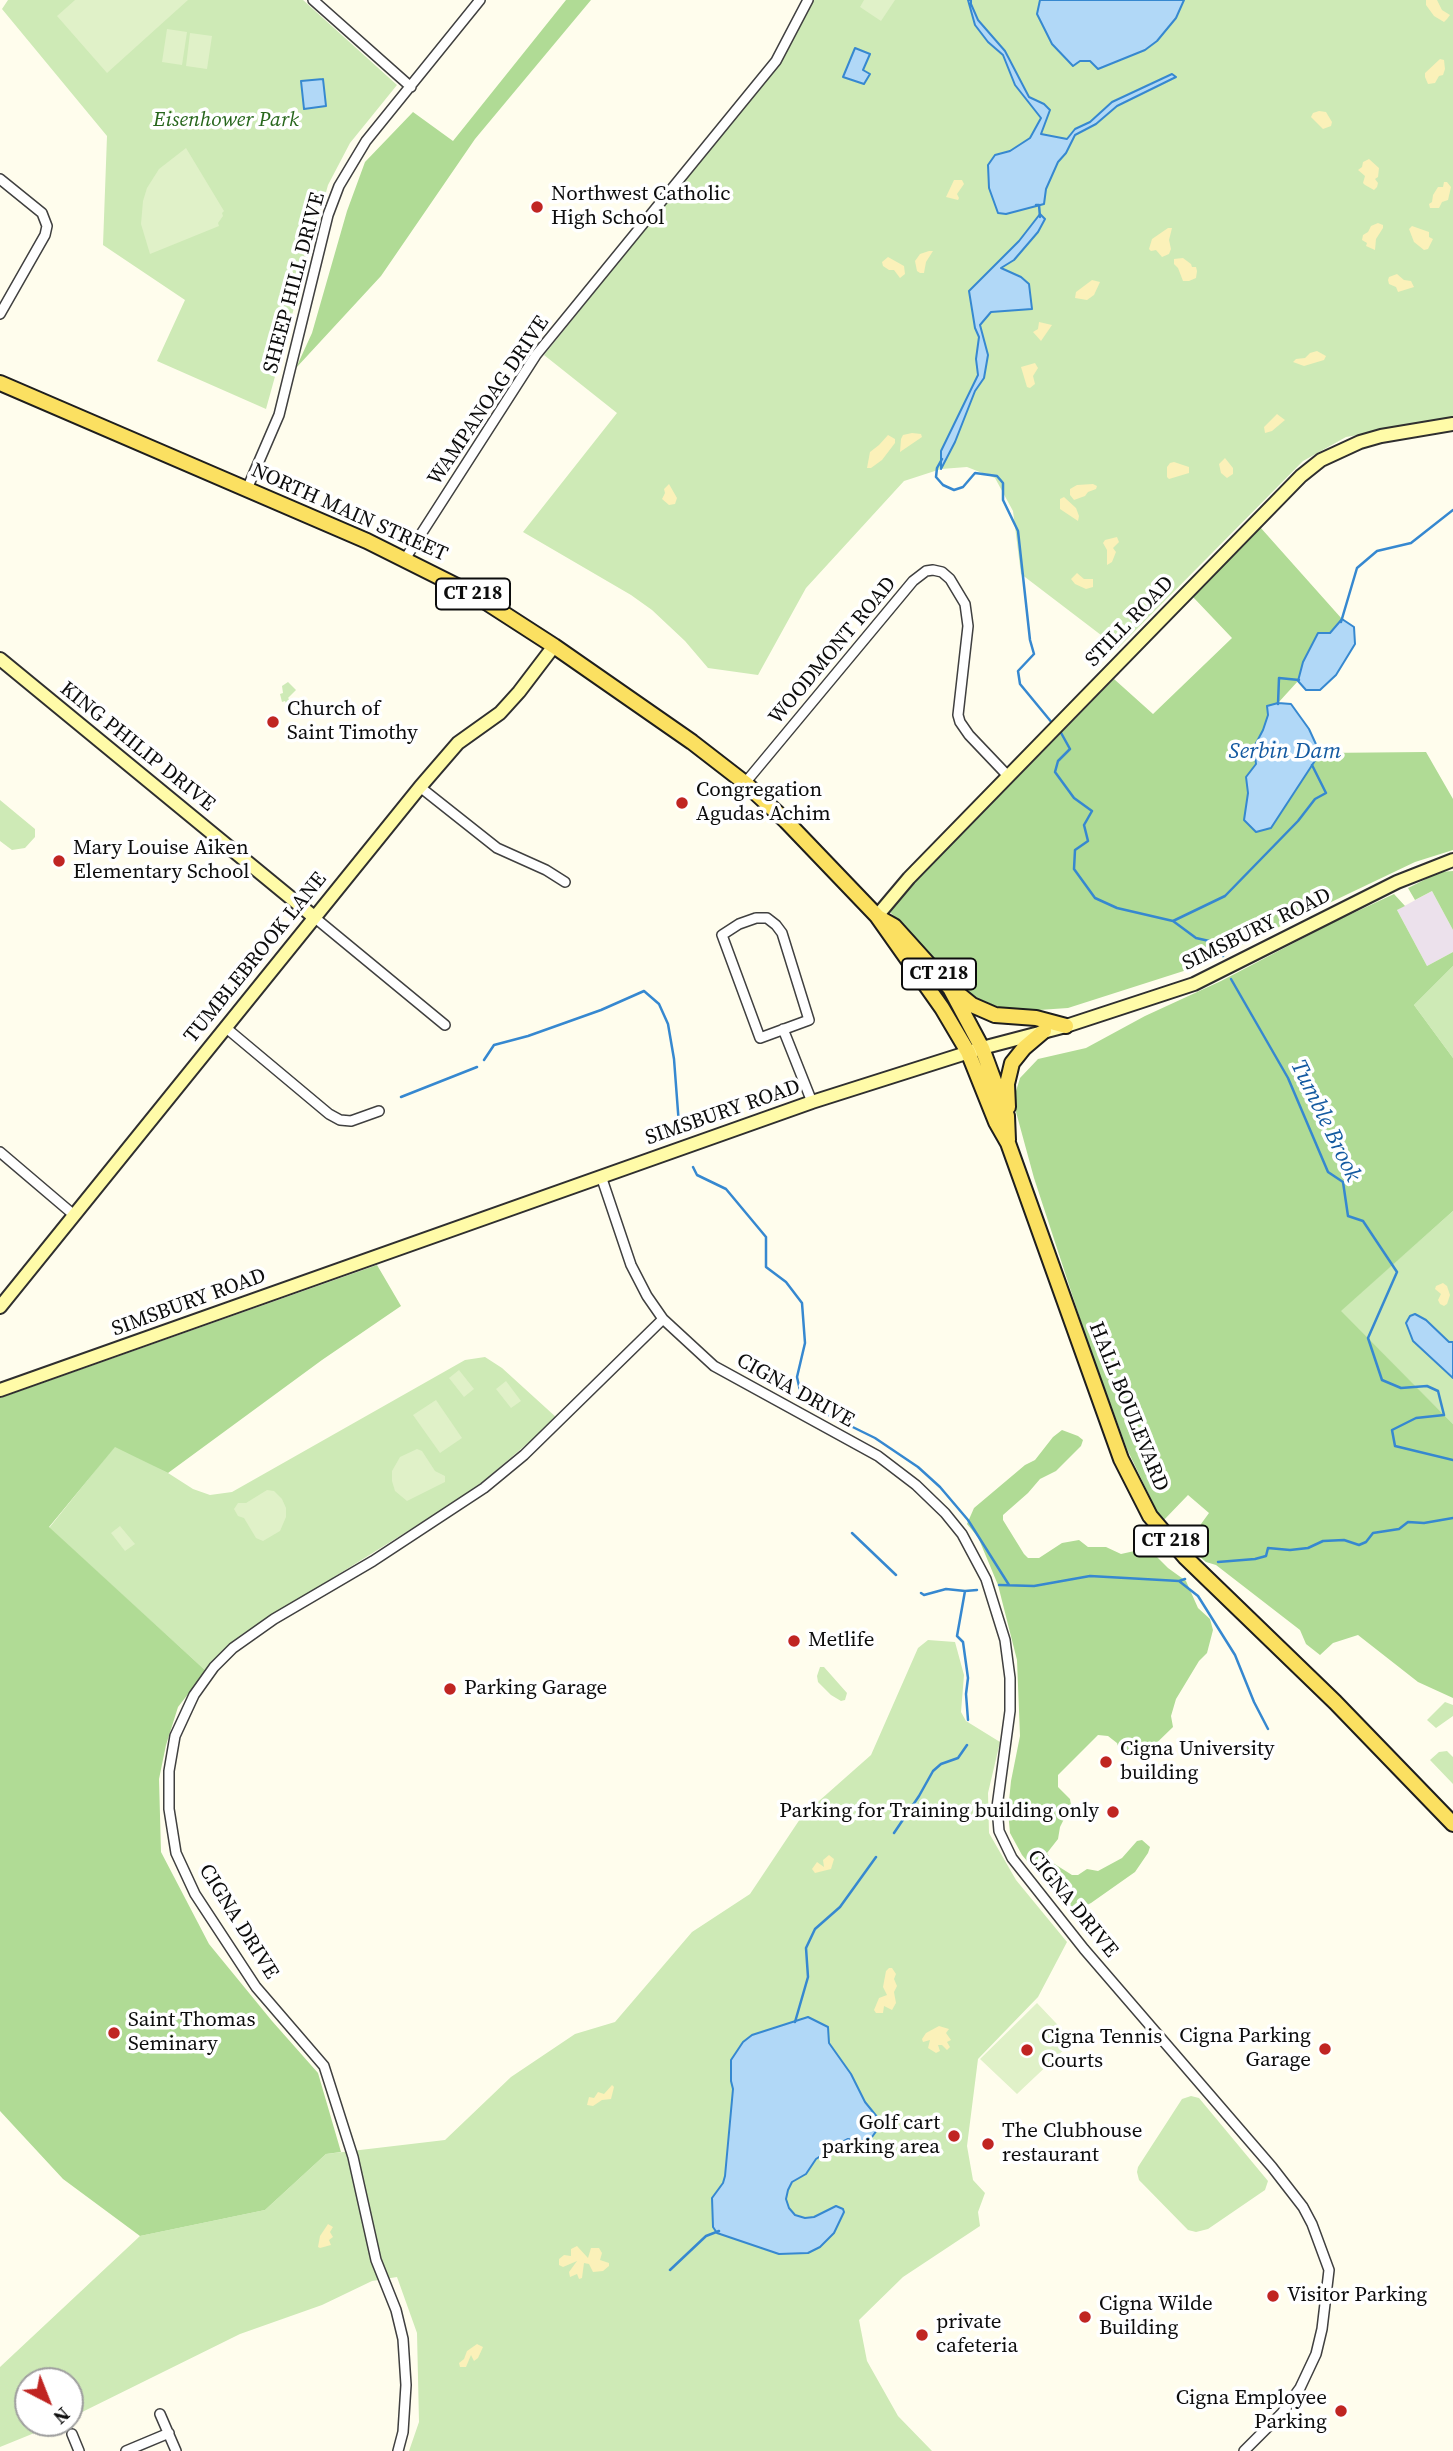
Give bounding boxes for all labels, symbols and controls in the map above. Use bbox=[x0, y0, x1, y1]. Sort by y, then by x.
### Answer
park label: Eisenhower Park bbox=[153, 108, 299, 134]
place label: Northwest Catholic High School bbox=[551, 182, 730, 232]
street label: SHEEP HILL DRIVE bbox=[259, 190, 331, 376]
marker: Northwest Catholic High School bbox=[529, 199, 545, 215]
street label: WAMPANOAG DRIVE bbox=[423, 311, 555, 491]
street label: NORTH MAIN STREET bbox=[247, 458, 451, 568]
street label: STILL ROAD bbox=[1080, 571, 1180, 673]
street label: WOODMONT ROAD bbox=[764, 572, 902, 730]
road number: CT 218 bbox=[436, 579, 510, 610]
street label: KING PHILIP DRIVE bbox=[54, 677, 220, 817]
place label: Church of Saint Timothy bbox=[287, 697, 418, 747]
marker: Church of Saint Timothy bbox=[265, 714, 281, 730]
water label: Serbin Dam bbox=[1229, 738, 1341, 766]
place label: Congregation Agudas Achim bbox=[696, 778, 831, 828]
marker: Congregation Agudas Achim bbox=[674, 795, 690, 811]
place label: Mary Louise Aiken Elementary School bbox=[73, 836, 250, 886]
marker: Mary Louise Aiken Elementary School bbox=[51, 853, 67, 869]
street label: TUMBLEBROOK LANE bbox=[179, 868, 333, 1048]
street label: SIMSBURY ROAD bbox=[1179, 883, 1335, 977]
road number: CT 218 bbox=[902, 958, 976, 990]
water label: Tumble Brook bbox=[1284, 1056, 1366, 1186]
street label: SIMSBURY ROAD bbox=[642, 1075, 804, 1151]
street label: SIMSBURY ROAD bbox=[109, 1263, 269, 1343]
street label: HALL BOULEVARD bbox=[1083, 1319, 1173, 1495]
street label: CIGNA DRIVE bbox=[732, 1348, 858, 1434]
road number: CT 218 bbox=[1134, 1526, 1208, 1556]
place label: Metlife bbox=[808, 1628, 874, 1654]
marker: Metlife bbox=[786, 1633, 802, 1649]
place label: Parking Garage bbox=[464, 1676, 607, 1702]
marker: Parking Garage bbox=[442, 1681, 458, 1697]
place label: Cigna University building bbox=[1120, 1737, 1275, 1787]
marker: Cigna University building bbox=[1098, 1754, 1114, 1770]
place label: Parking for Training building only bbox=[779, 1799, 1099, 1825]
marker: Parking for Training building only bbox=[1105, 1804, 1121, 1820]
street label: CIGNA DRIVE bbox=[1021, 1845, 1123, 1963]
street label: CIGNA DRIVE bbox=[193, 1860, 283, 1984]
place label: Saint Thomas Seminary bbox=[128, 2008, 256, 2058]
place label: Cigna Parking Garage bbox=[1179, 2024, 1311, 2074]
marker: Saint Thomas Seminary bbox=[106, 2025, 122, 2041]
place label: Cigna Tennis Courts bbox=[1041, 2025, 1162, 2075]
marker: Cigna Parking Garage bbox=[1317, 2041, 1333, 2057]
marker: Cigna Tennis Courts bbox=[1019, 2042, 1035, 2058]
place label: Golf cart parking area bbox=[822, 2111, 940, 2161]
place label: The Clubhouse restaurant bbox=[1002, 2119, 1142, 2169]
marker: Golf cart parking area bbox=[946, 2128, 962, 2144]
marker: The Clubhouse restaurant bbox=[980, 2136, 996, 2152]
place label: Visitor Parking bbox=[1287, 2283, 1427, 2309]
marker: Visitor Parking bbox=[1265, 2288, 1281, 2304]
place label: Cigna Wilde Building bbox=[1099, 2292, 1213, 2342]
marker: Cigna Wilde Building bbox=[1077, 2309, 1093, 2325]
place label: private cafeteria bbox=[936, 2310, 1018, 2360]
marker: private cafeteria bbox=[914, 2327, 930, 2343]
north arrow bbox=[14, 2367, 84, 2437]
place label: Cigna Employee Parking bbox=[1176, 2386, 1327, 2436]
text: N bbox=[48, 2402, 76, 2430]
marker: Cigna Employee Parking bbox=[1333, 2403, 1349, 2419]

